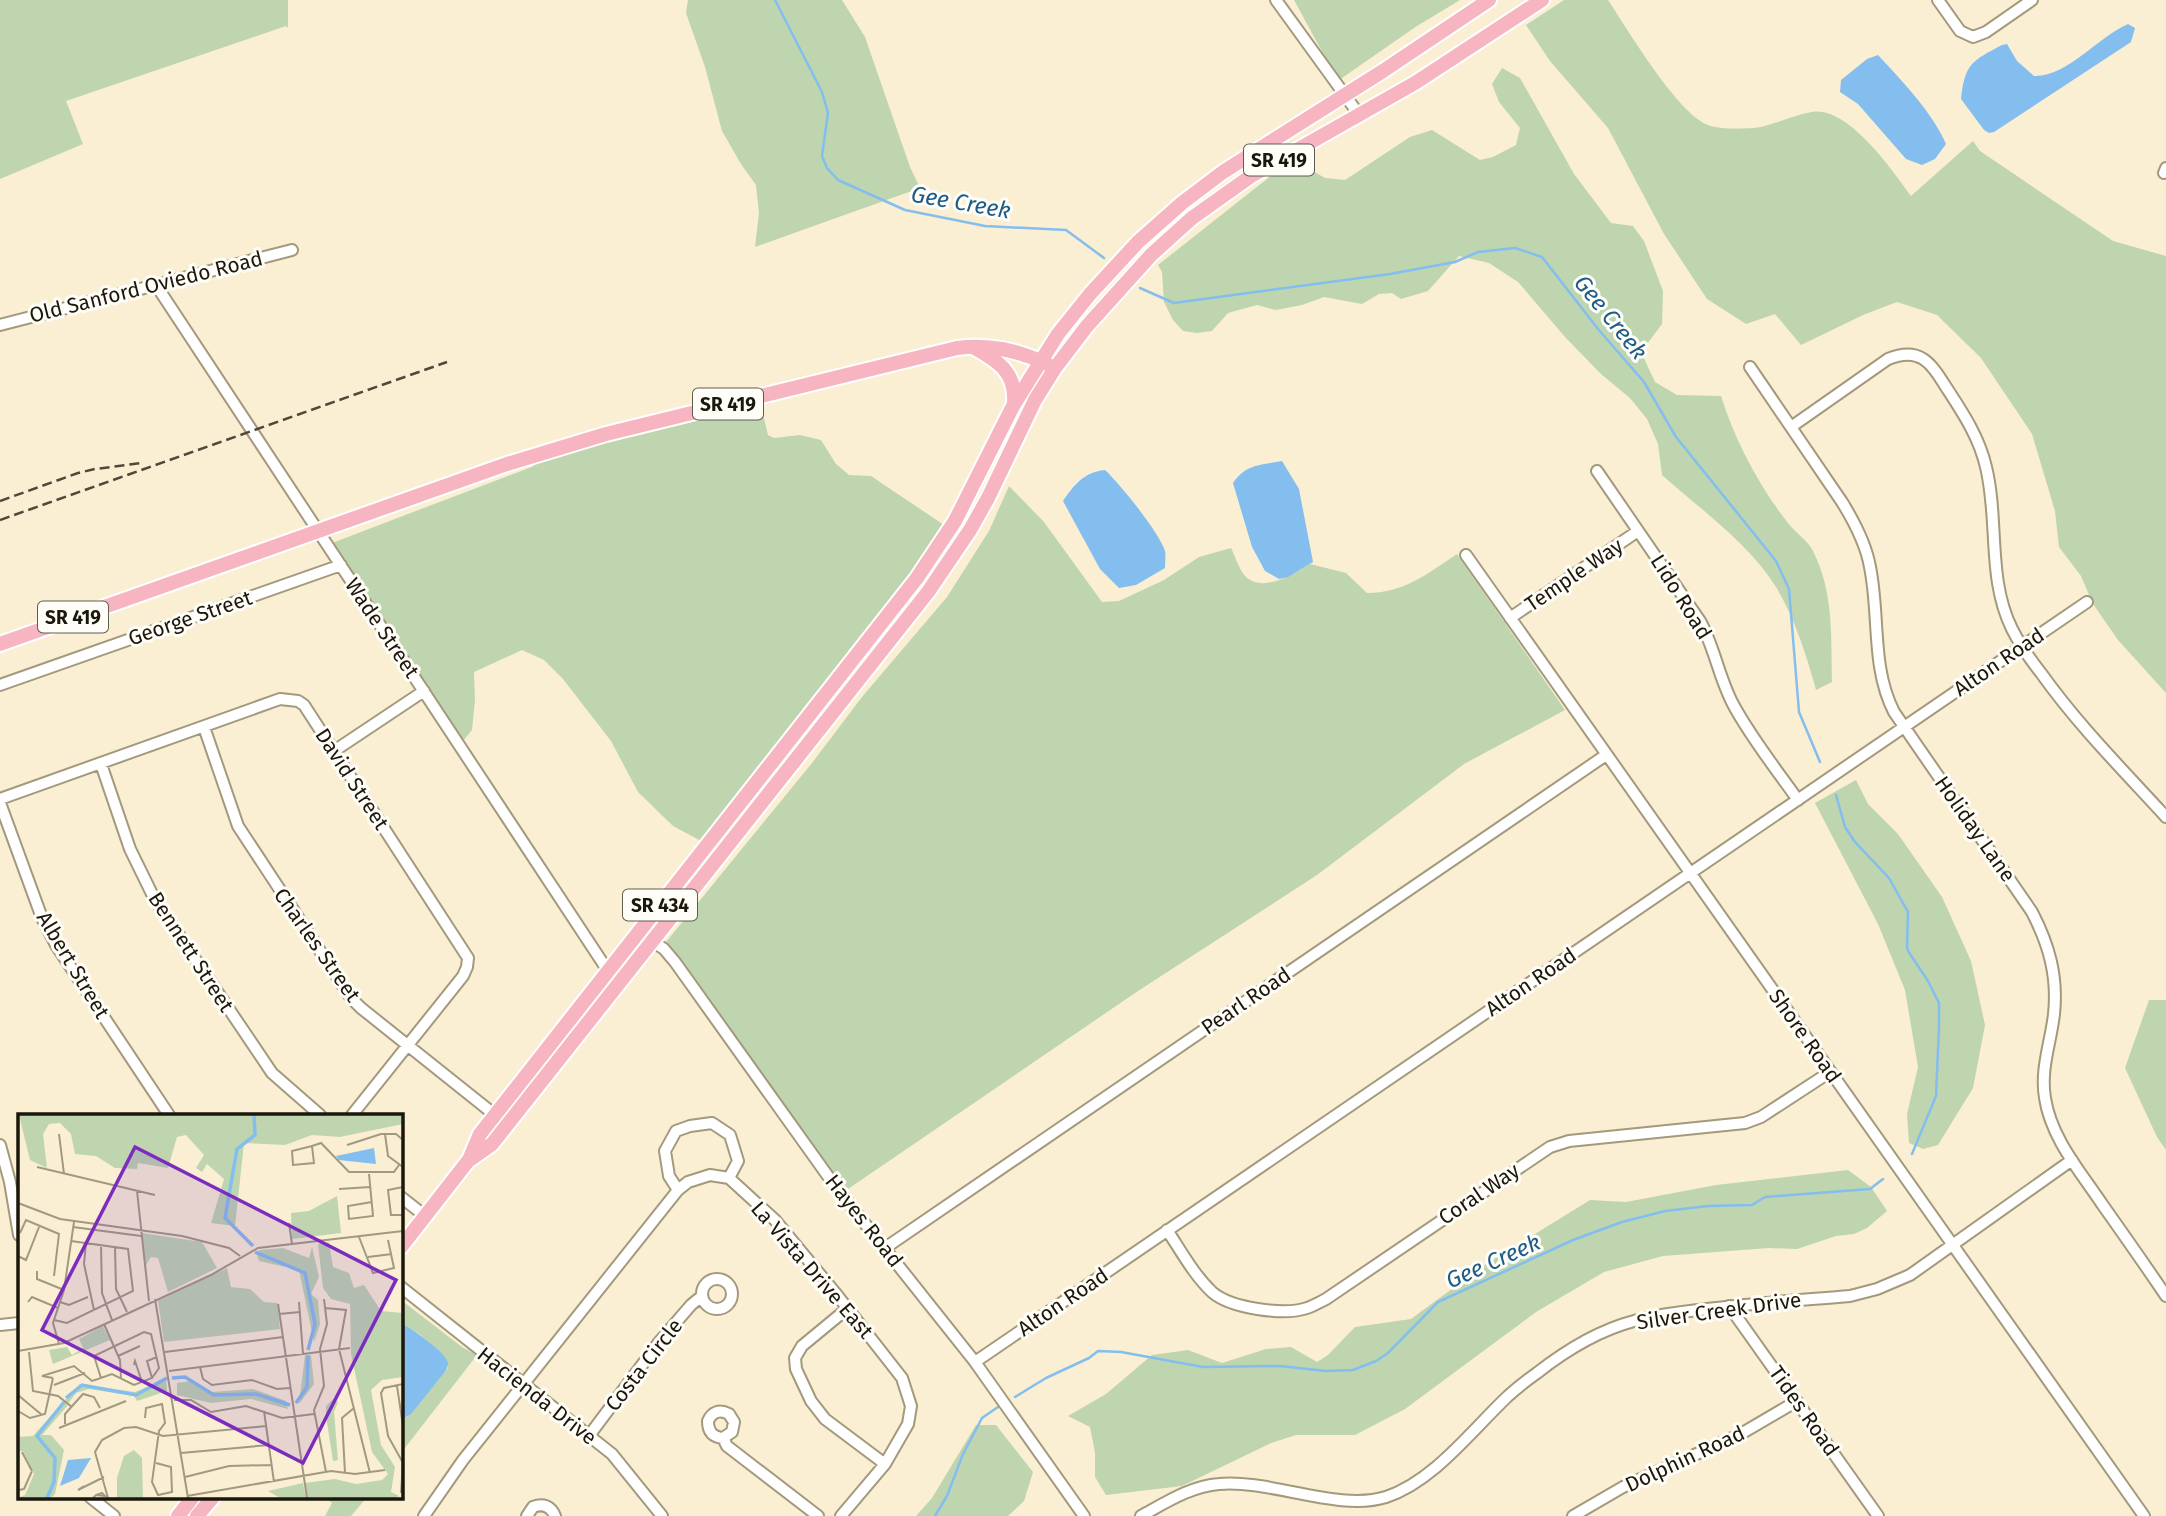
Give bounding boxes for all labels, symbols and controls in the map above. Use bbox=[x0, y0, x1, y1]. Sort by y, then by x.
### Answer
road number: SR 419 bbox=[1244, 144, 1314, 176]
water label: Gee Creek bbox=[909, 179, 1013, 225]
street label: Old Sanford Oviedo Road bbox=[27, 245, 265, 329]
water label: Gee Creek bbox=[1568, 269, 1654, 365]
road number: SR 419 bbox=[693, 388, 763, 420]
street label: Temple Way bbox=[1520, 532, 1629, 617]
street label: Lido Road bbox=[1645, 550, 1717, 644]
street label: Wade Street bbox=[339, 573, 425, 683]
street label: George Street bbox=[125, 585, 256, 651]
road number: SR 419 bbox=[38, 602, 108, 632]
street label: Alton Road bbox=[1949, 622, 2049, 702]
street label: David Street bbox=[310, 723, 395, 835]
street label: Holiday Lane bbox=[1929, 771, 2021, 887]
street label: Charles Street bbox=[268, 883, 366, 1007]
street label: Bennett Street bbox=[143, 887, 240, 1017]
road number: SR 434 bbox=[623, 890, 697, 920]
street label: Albert Street bbox=[31, 907, 115, 1024]
street label: Alton Road bbox=[1481, 942, 1581, 1022]
street label: Pearl Road bbox=[1196, 962, 1296, 1040]
street label: Shore Road bbox=[1763, 984, 1847, 1088]
inset map bbox=[18, 1114, 402, 1498]
street label: Coral Way bbox=[1434, 1157, 1525, 1231]
street label: Hayes Road bbox=[820, 1169, 908, 1273]
street label: La Vista Drive East bbox=[745, 1196, 879, 1344]
water label: Gee Creek bbox=[1441, 1228, 1545, 1294]
street label: Alton Road bbox=[1013, 1262, 1113, 1342]
street label: Silver Creek Drive bbox=[1635, 1287, 1803, 1335]
street label: Costa Circle bbox=[600, 1313, 688, 1417]
street label: Hacienda Drive bbox=[472, 1341, 602, 1451]
street label: Tides Road bbox=[1763, 1361, 1845, 1461]
street label: Dolphin Road bbox=[1621, 1420, 1749, 1498]

